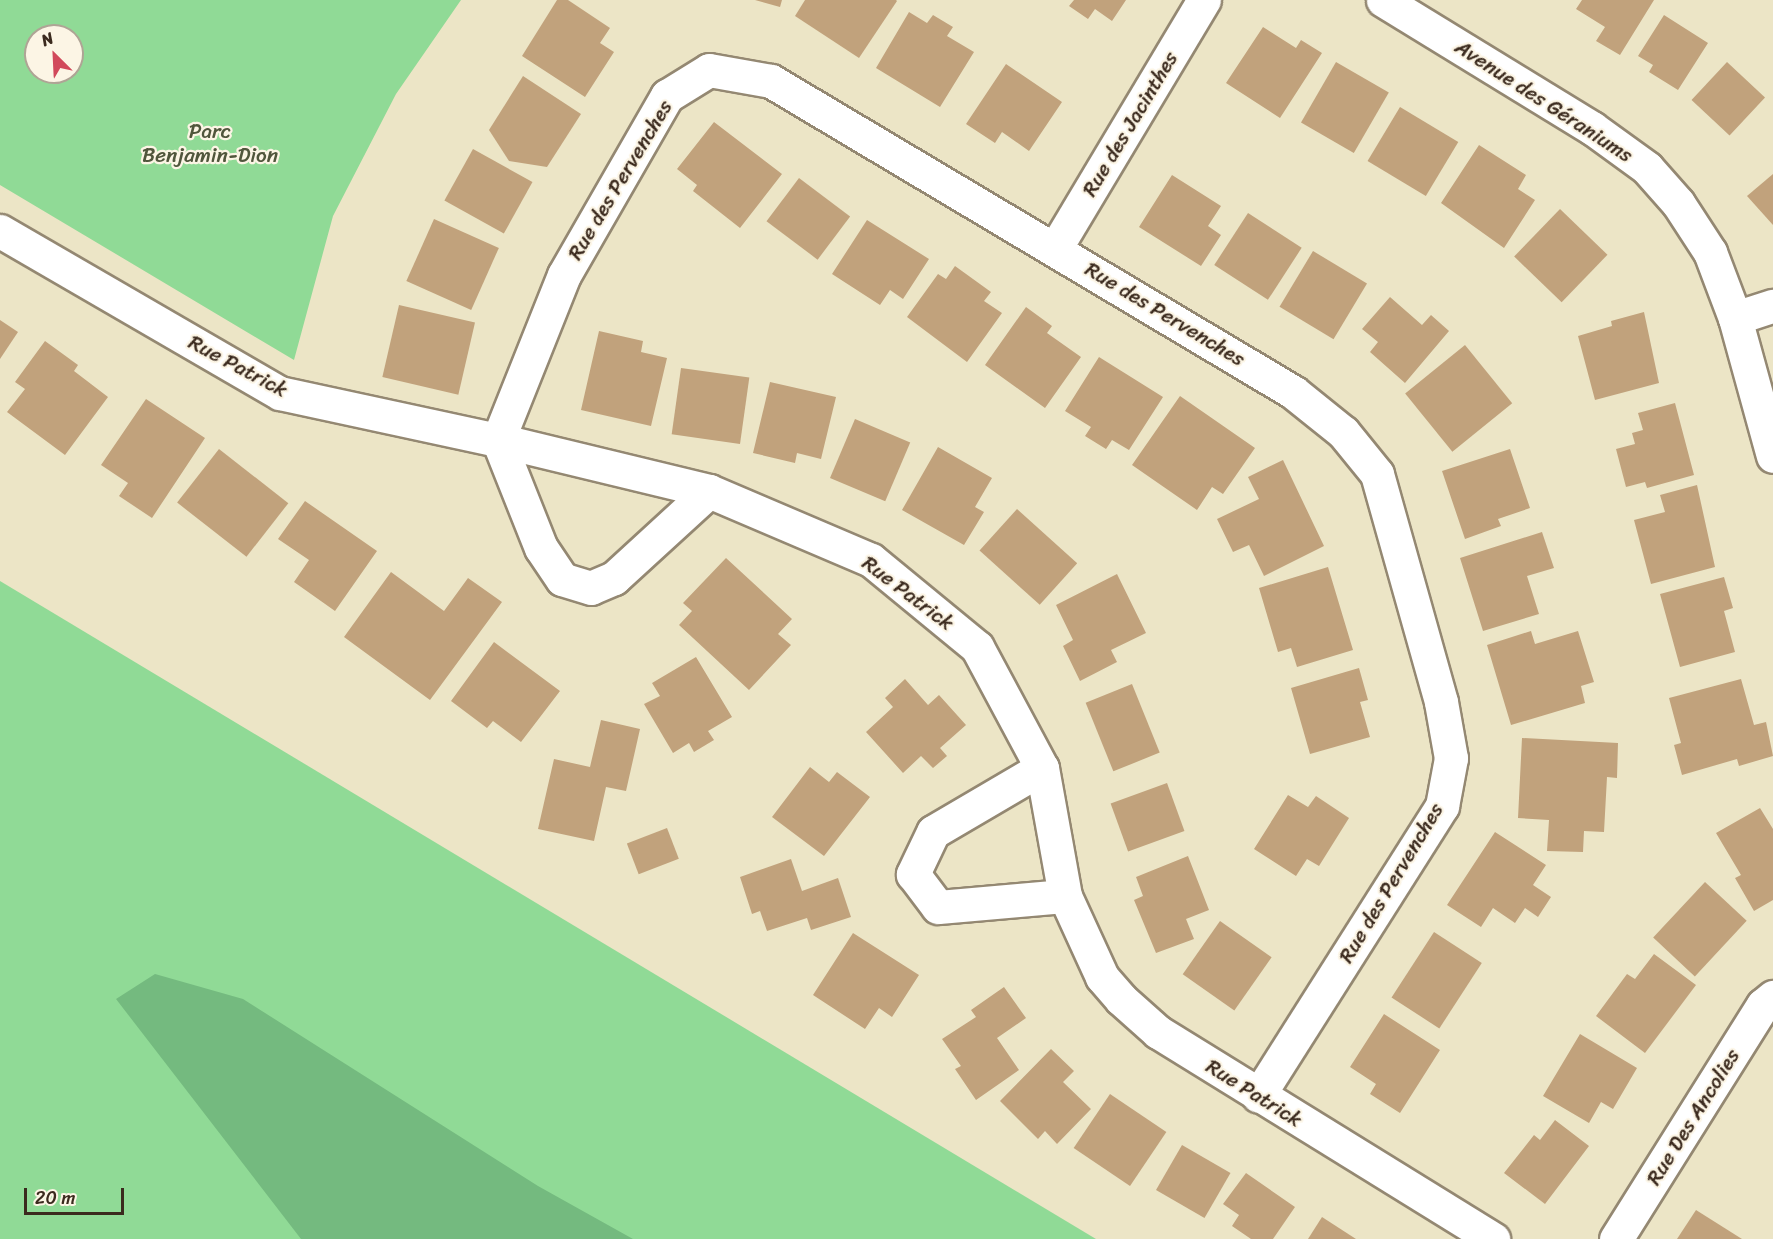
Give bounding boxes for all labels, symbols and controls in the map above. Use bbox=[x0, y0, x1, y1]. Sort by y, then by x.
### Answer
text: N bbox=[36, 23, 58, 54]
north arrow bbox=[24, 24, 84, 84]
street label: Avenue des Géraniums bbox=[1450, 34, 1638, 168]
street label: Rue des Jacinthes bbox=[1077, 47, 1183, 201]
street label: Rue des Pervenches bbox=[562, 96, 678, 264]
park label: Parc Benjamin-Dion bbox=[142, 118, 278, 168]
street label: Rue des Pervenches bbox=[1081, 256, 1249, 372]
street label: Rue Patrick bbox=[184, 329, 292, 403]
street label: Rue Patrick bbox=[857, 550, 959, 636]
street label: Rue des Pervenches bbox=[1333, 799, 1449, 967]
street label: Rue Des Ancolies bbox=[1641, 1044, 1745, 1190]
street label: Rue Patrick bbox=[1201, 1053, 1307, 1133]
scale bar bbox=[27, 1176, 128, 1214]
text: 20 m bbox=[35, 1182, 75, 1214]

